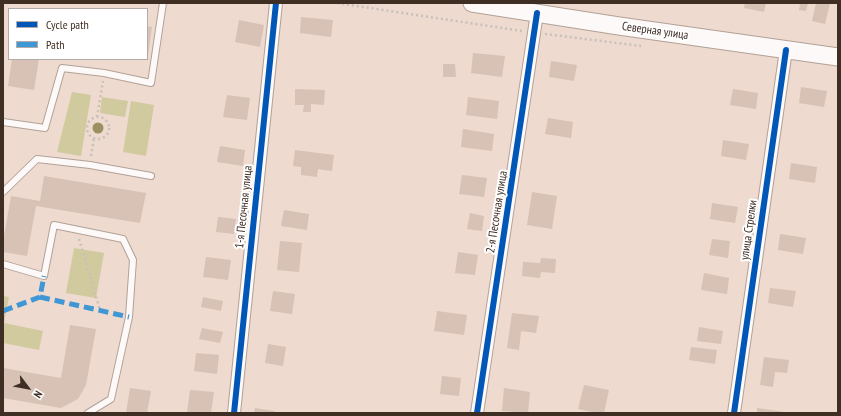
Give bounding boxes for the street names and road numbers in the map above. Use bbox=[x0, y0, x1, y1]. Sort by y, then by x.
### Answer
street label: Северная улица bbox=[621, 19, 689, 43]
street label: 1-я Песочная улица bbox=[232, 165, 256, 249]
street label: 2-я Песочная улица bbox=[483, 170, 511, 254]
street label: улица Стрелки bbox=[738, 199, 760, 261]

